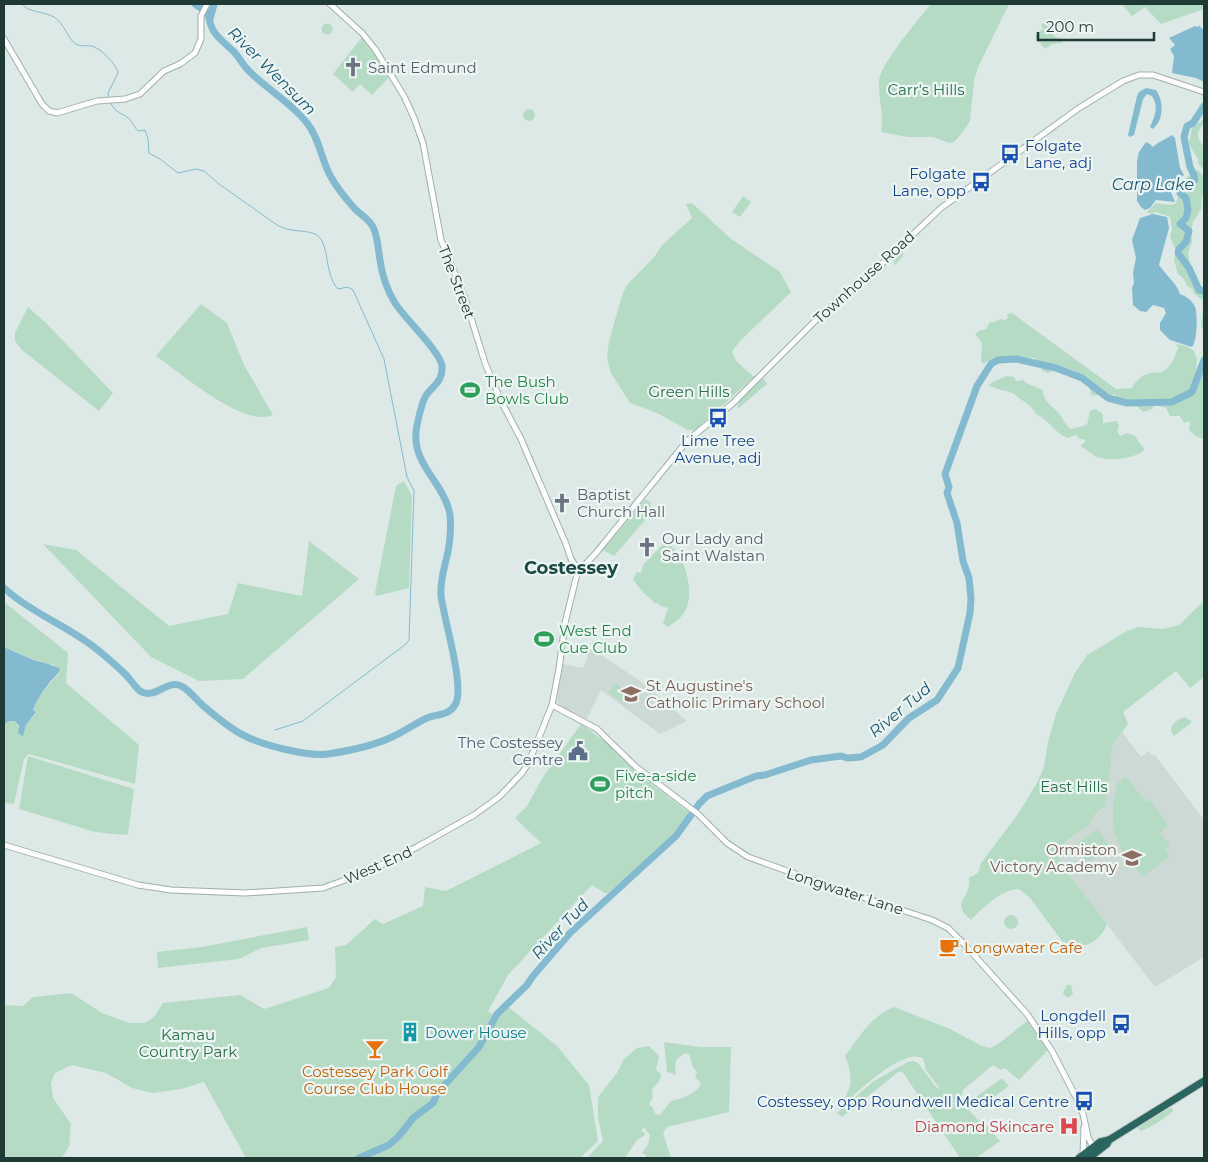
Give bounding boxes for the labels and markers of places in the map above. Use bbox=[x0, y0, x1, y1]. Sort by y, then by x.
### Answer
church icon: Saint Edmund bbox=[342, 56, 364, 78]
place label: Saint Edmund bbox=[368, 58, 477, 77]
place label: Folgate Lane, adj bbox=[1025, 136, 1092, 172]
bus stop icon: Folgate Lane, adj bbox=[999, 143, 1021, 165]
place label: Folgate Lane, opp bbox=[892, 164, 966, 200]
bus stop icon: Folgate Lane, opp bbox=[970, 171, 992, 193]
place label: The Bush Bowls Club bbox=[485, 372, 569, 408]
sports icon: The Bush Bowls Club bbox=[459, 379, 481, 401]
bus stop icon: Lime Tree Avenue, adj bbox=[707, 407, 729, 429]
place label: Lime Tree Avenue, adj bbox=[675, 431, 761, 467]
place label: Baptist Church Hall bbox=[577, 485, 665, 521]
church icon: Baptist Church Hall bbox=[551, 492, 573, 514]
place label: Our Lady and Saint Walstan bbox=[662, 529, 765, 565]
church icon: Our Lady and Saint Walstan bbox=[636, 536, 658, 558]
place label: West End Cue Club bbox=[559, 621, 632, 657]
sports icon: West End Cue Club bbox=[533, 628, 555, 650]
place label: St Augustine's Catholic Primary School bbox=[646, 676, 825, 712]
school or university icon: St Augustine's Catholic Primary School bbox=[620, 683, 642, 705]
place label: The Costessey Centre bbox=[458, 733, 564, 769]
public building icon: The Costessey Centre bbox=[567, 740, 589, 762]
place label: Five-a-side pitch bbox=[615, 766, 697, 802]
sports icon: Five-a-side pitch bbox=[589, 773, 611, 795]
place label: Ormiston Victory Academy bbox=[990, 840, 1118, 876]
school or university icon: Ormiston Victory Academy bbox=[1121, 847, 1143, 869]
cafe icon: Longwater Cafe bbox=[938, 936, 960, 958]
place label: Longwater Cafe bbox=[964, 938, 1082, 957]
place label: Longdell Hills, opp bbox=[1038, 1006, 1106, 1042]
bus stop icon: Longdell Hills, opp bbox=[1110, 1013, 1132, 1035]
building icon: Dower House bbox=[399, 1021, 421, 1043]
place label: Dower House bbox=[425, 1023, 527, 1042]
bar icon: Costessey Park Golf Course Club House bbox=[364, 1038, 386, 1060]
place label: Costessey Park Golf Course Club House bbox=[302, 1062, 449, 1098]
bus stop icon: Costessey, opp Roundwell Medical Centre bbox=[1073, 1090, 1095, 1112]
place label: Costessey, opp Roundwell Medical Centre bbox=[757, 1092, 1069, 1111]
hospital icon: Diamond Skincare bbox=[1058, 1115, 1080, 1137]
place label: Diamond Skincare bbox=[915, 1117, 1054, 1136]

